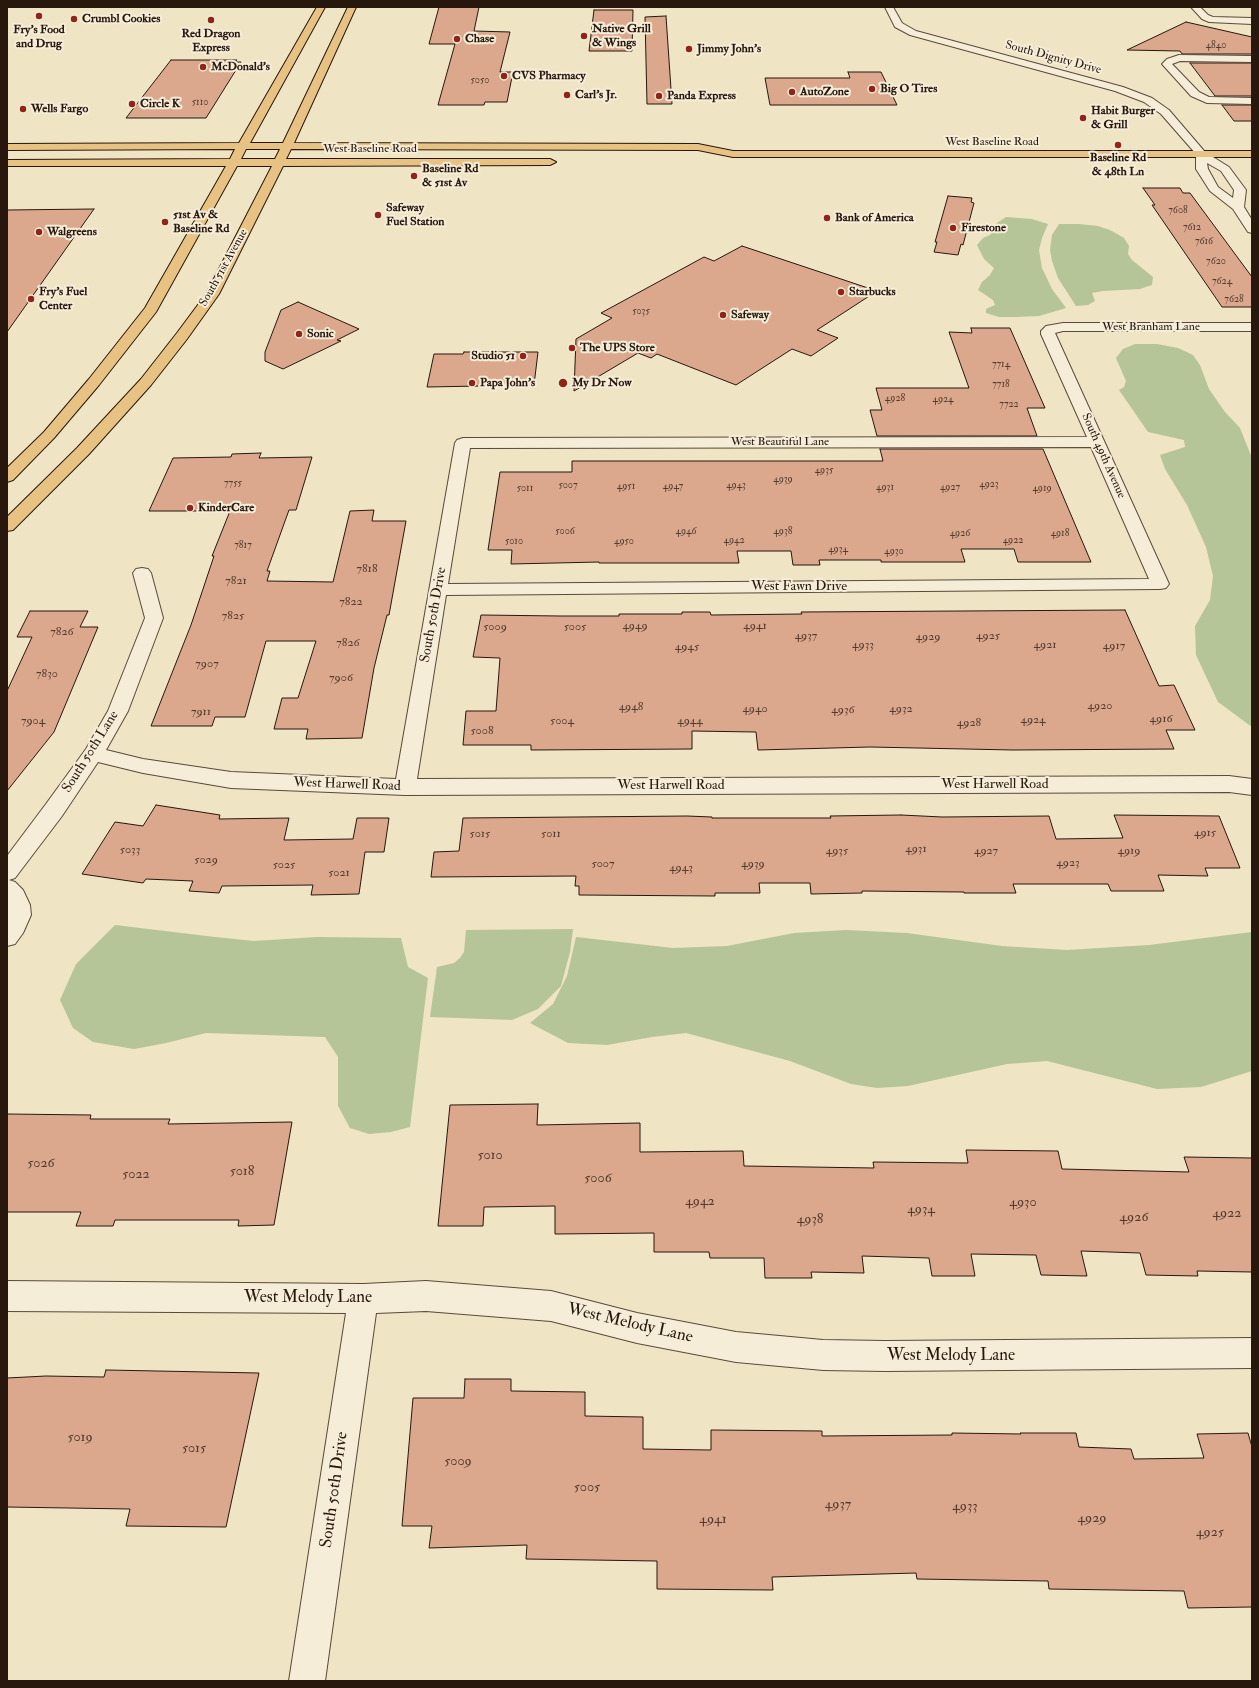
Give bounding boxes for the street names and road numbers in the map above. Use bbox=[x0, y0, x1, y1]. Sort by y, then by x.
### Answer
street label: South Dignity Drive bbox=[1003, 38, 1103, 78]
street label: West Baseline Road bbox=[945, 135, 1039, 149]
street label: West Baseline Road bbox=[323, 142, 417, 156]
street label: South 51st Avenue bbox=[197, 227, 251, 309]
street label: West Branham Lane bbox=[1102, 320, 1200, 334]
street label: South 49th Avenue bbox=[1078, 411, 1128, 501]
street label: West Beautiful Lane bbox=[731, 435, 829, 449]
street label: South 50th Drive bbox=[417, 566, 451, 664]
street label: West Fawn Drive bbox=[751, 579, 847, 595]
street label: South 50th Lane bbox=[59, 708, 123, 796]
street label: West Harwell Road bbox=[293, 775, 401, 795]
street label: West Harwell Road bbox=[941, 777, 1049, 793]
street label: West Harwell Road bbox=[617, 778, 725, 794]
street label: West Melody Lane bbox=[244, 1288, 372, 1308]
street label: West Melody Lane bbox=[565, 1300, 695, 1348]
street label: West Melody Lane bbox=[887, 1346, 1015, 1366]
street label: South 50th Drive bbox=[317, 1430, 353, 1550]

